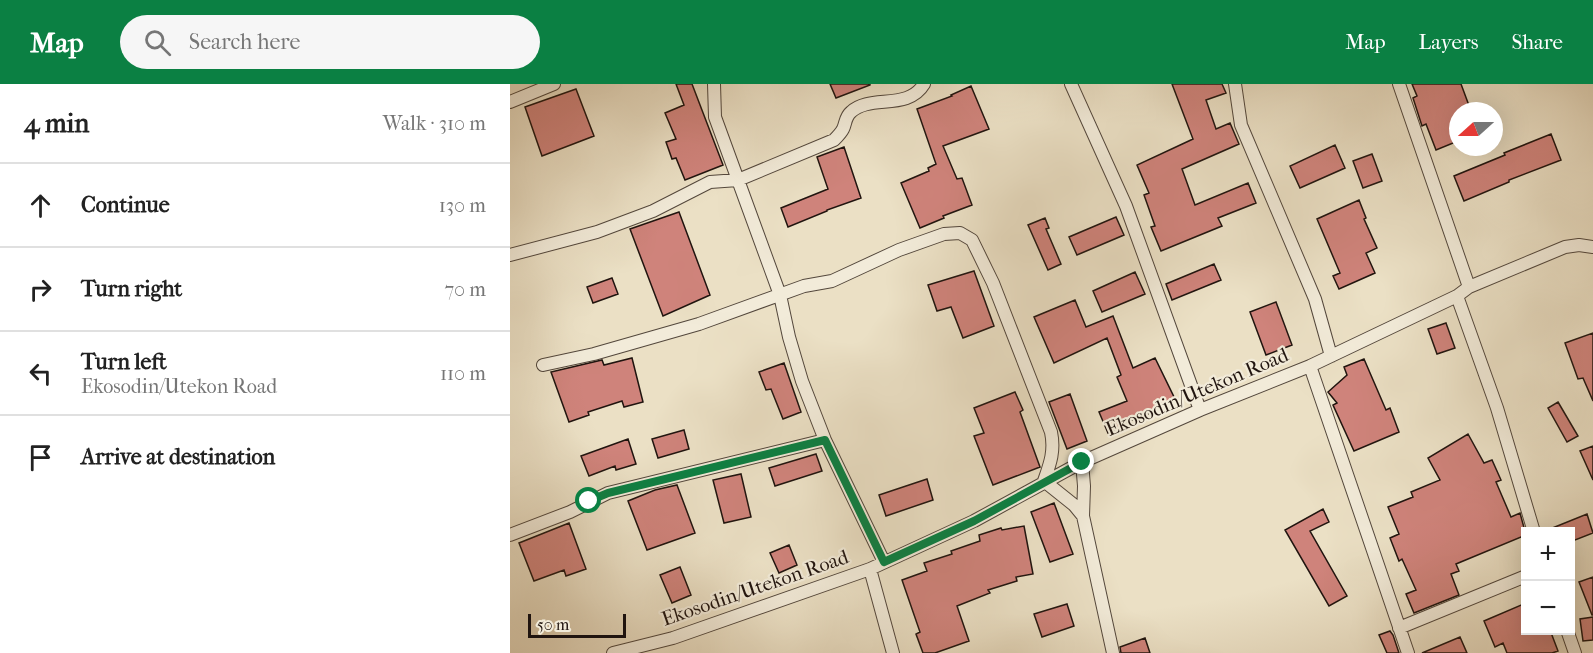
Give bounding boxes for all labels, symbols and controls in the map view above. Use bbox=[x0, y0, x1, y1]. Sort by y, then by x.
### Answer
search box bbox=[120, 15, 540, 69]
text: Map bbox=[30, 26, 84, 59]
icon: search bbox=[141, 26, 174, 59]
text: Search here bbox=[189, 29, 300, 55]
text: Map bbox=[1345, 30, 1386, 54]
text: Layers bbox=[1419, 30, 1478, 54]
text: Share bbox=[1511, 30, 1563, 54]
north arrow bbox=[1449, 102, 1503, 156]
text: 4 min bbox=[24, 108, 89, 139]
text: Walk · 310 m bbox=[383, 112, 486, 135]
icon: ahead bbox=[24, 189, 57, 222]
text: Continue bbox=[81, 192, 170, 218]
text: 130 m bbox=[439, 194, 486, 217]
icon: right bbox=[24, 273, 57, 306]
text: Turn right bbox=[81, 276, 182, 302]
text: 70 m bbox=[444, 278, 486, 301]
street label: Ekosodin/Utekon Road bbox=[1102, 343, 1293, 441]
text: Turn left bbox=[81, 349, 167, 375]
icon: left bbox=[24, 357, 57, 390]
text: 110 m bbox=[440, 362, 486, 385]
text: Ekosodin/Utekon Road bbox=[81, 375, 277, 398]
icon: arrive bbox=[24, 441, 57, 474]
text: Arrive at destination bbox=[81, 444, 275, 470]
route end bbox=[1068, 448, 1094, 474]
route start bbox=[575, 487, 601, 513]
map controls bbox=[1521, 527, 1575, 635]
button: + bbox=[1521, 527, 1575, 581]
street label: Ekosodin/Utekon Road bbox=[659, 545, 852, 631]
button: − bbox=[1521, 581, 1575, 635]
scale bar bbox=[528, 611, 626, 638]
text: 50 m bbox=[537, 615, 569, 634]

